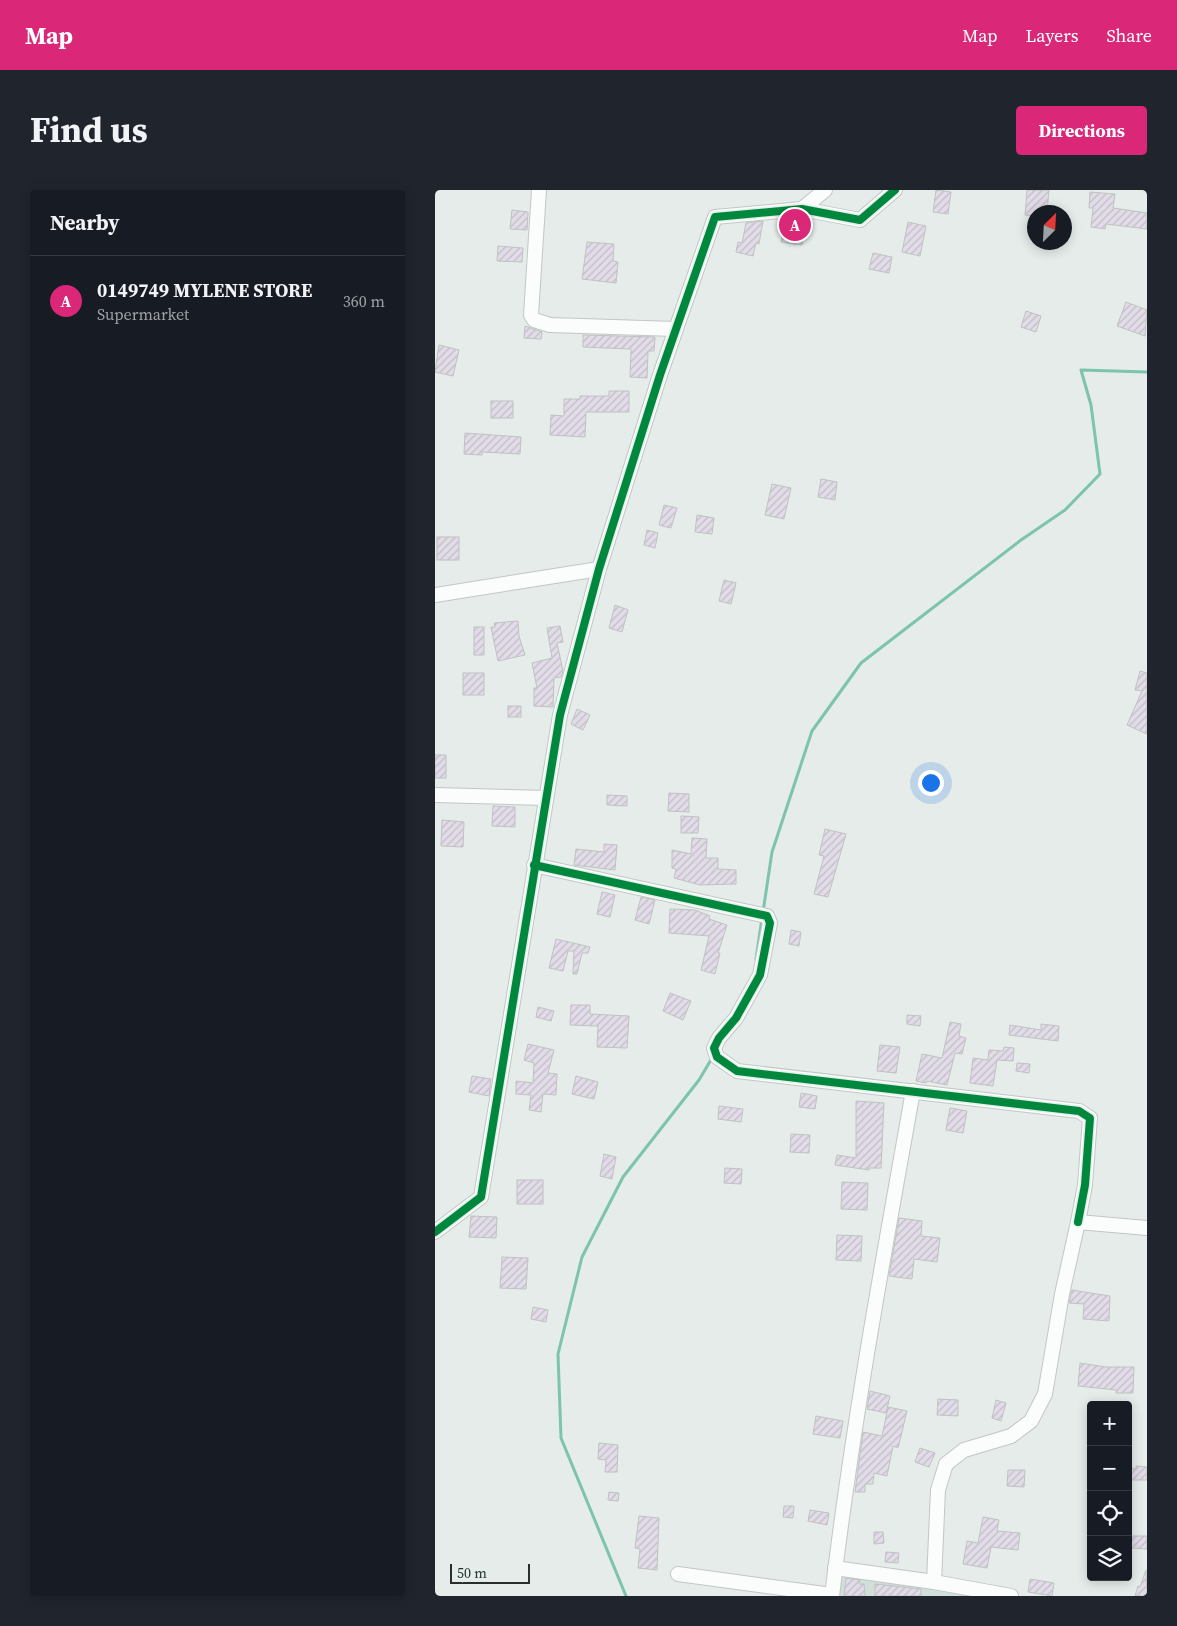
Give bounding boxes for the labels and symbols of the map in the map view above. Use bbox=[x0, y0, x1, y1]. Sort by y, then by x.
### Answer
north arrow bbox=[1027, 205, 1072, 250]
pin: A bbox=[779, 206, 811, 244]
your location bbox=[918, 770, 944, 796]
scale bar bbox=[450, 1561, 530, 1584]

